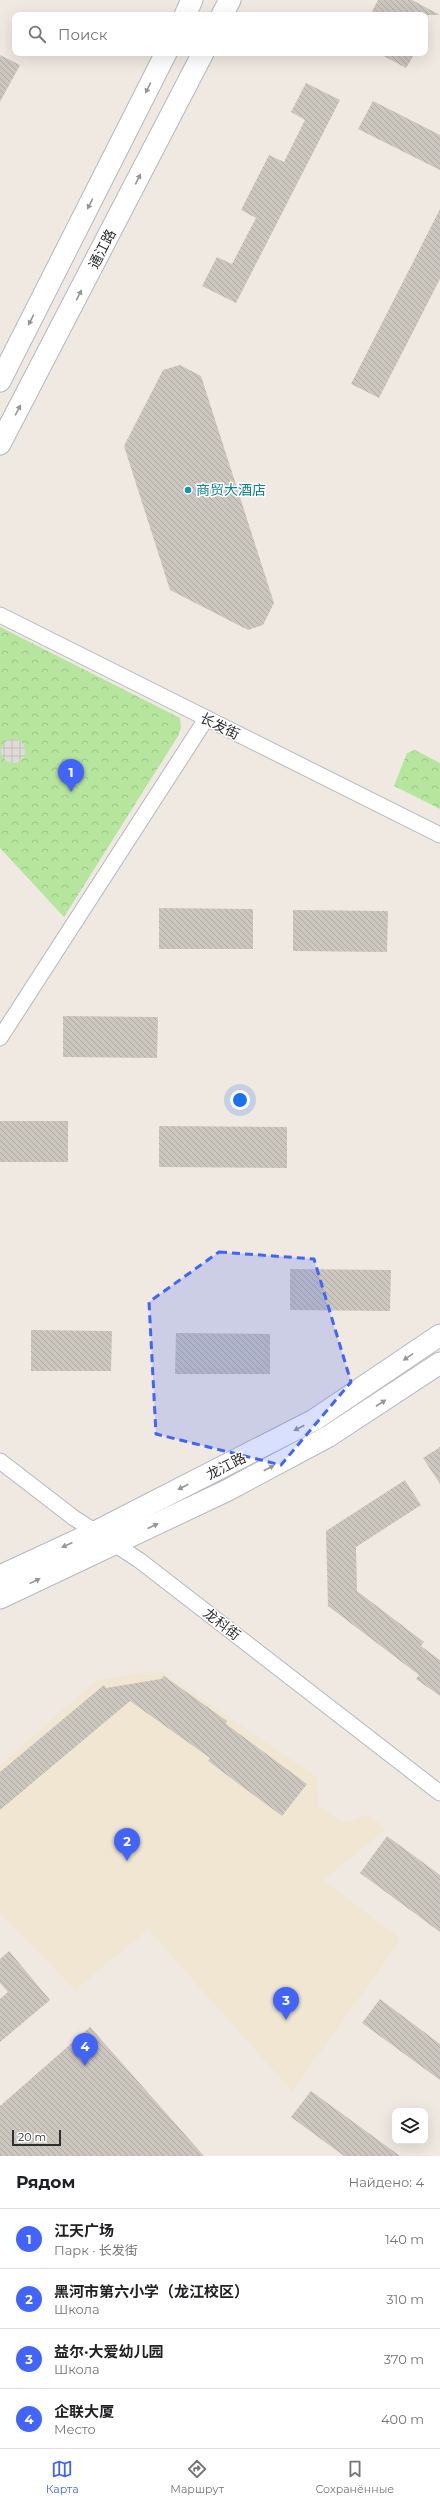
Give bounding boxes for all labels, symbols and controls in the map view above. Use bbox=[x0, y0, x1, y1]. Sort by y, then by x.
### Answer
search box bbox=[12, 12, 428, 56]
icon: search bbox=[26, 23, 48, 45]
text: Поиск bbox=[58, 25, 107, 44]
one-way arrow bbox=[145, 82, 151, 94]
one-way arrow bbox=[135, 173, 141, 185]
one-way arrow bbox=[87, 198, 93, 210]
street label: 通江路 bbox=[84, 226, 120, 272]
one-way arrow bbox=[76, 289, 82, 300]
one-way arrow bbox=[28, 314, 34, 326]
one-way arrow bbox=[15, 404, 21, 415]
place label: 商贸大酒店 bbox=[196, 481, 266, 499]
marker: 商贸大酒店 bbox=[183, 485, 193, 495]
street label: 长发街 bbox=[197, 709, 243, 743]
pin: 1 bbox=[58, 759, 84, 792]
your location bbox=[230, 1090, 250, 1110]
one-way arrow bbox=[403, 1353, 413, 1361]
one-way arrow bbox=[375, 1399, 387, 1406]
one-way arrow bbox=[293, 1425, 305, 1431]
street label: 龙江路 bbox=[203, 1448, 249, 1484]
one-way arrow bbox=[263, 1465, 275, 1472]
one-way arrow bbox=[178, 1484, 189, 1491]
one-way arrow bbox=[147, 1523, 158, 1529]
one-way arrow bbox=[61, 1542, 73, 1548]
one-way arrow bbox=[29, 1578, 41, 1584]
street label: 龙科街 bbox=[200, 1604, 244, 1644]
pin: 2 bbox=[114, 1828, 140, 1861]
pin: 3 bbox=[273, 1987, 299, 2020]
pin: 4 bbox=[72, 2033, 98, 2066]
map controls bbox=[392, 2108, 428, 2144]
button: layers bbox=[392, 2108, 428, 2144]
scale bar bbox=[12, 2128, 61, 2147]
text: 20 m bbox=[18, 2130, 46, 2144]
text: Рядом bbox=[16, 2172, 75, 2192]
text: Найдено: 4 bbox=[349, 2174, 424, 2190]
text: 江天广场 bbox=[54, 2221, 114, 2240]
text: 1 bbox=[26, 2231, 32, 2247]
text: 140 m bbox=[385, 2231, 424, 2247]
text: Парк · 长发街 bbox=[54, 2242, 138, 2258]
text: 黑河市第六小学（龙江校区） bbox=[54, 2282, 249, 2301]
text: 2 bbox=[25, 2291, 33, 2307]
text: 310 m bbox=[386, 2291, 424, 2307]
text: Школа bbox=[54, 2301, 100, 2317]
text: 益尔·大爱幼儿园 bbox=[54, 2342, 164, 2361]
text: 3 bbox=[25, 2351, 33, 2367]
text: 370 m bbox=[384, 2351, 424, 2367]
text: Школа bbox=[54, 2361, 100, 2377]
text: 企联大厦 bbox=[54, 2402, 114, 2421]
text: 4 bbox=[25, 2411, 33, 2427]
text: 400 m bbox=[381, 2411, 424, 2427]
text: Место bbox=[54, 2421, 96, 2437]
tab: Карта bbox=[46, 2458, 79, 2496]
tab: Маршрут bbox=[170, 2458, 224, 2496]
tab: Сохранённые bbox=[315, 2458, 394, 2496]

